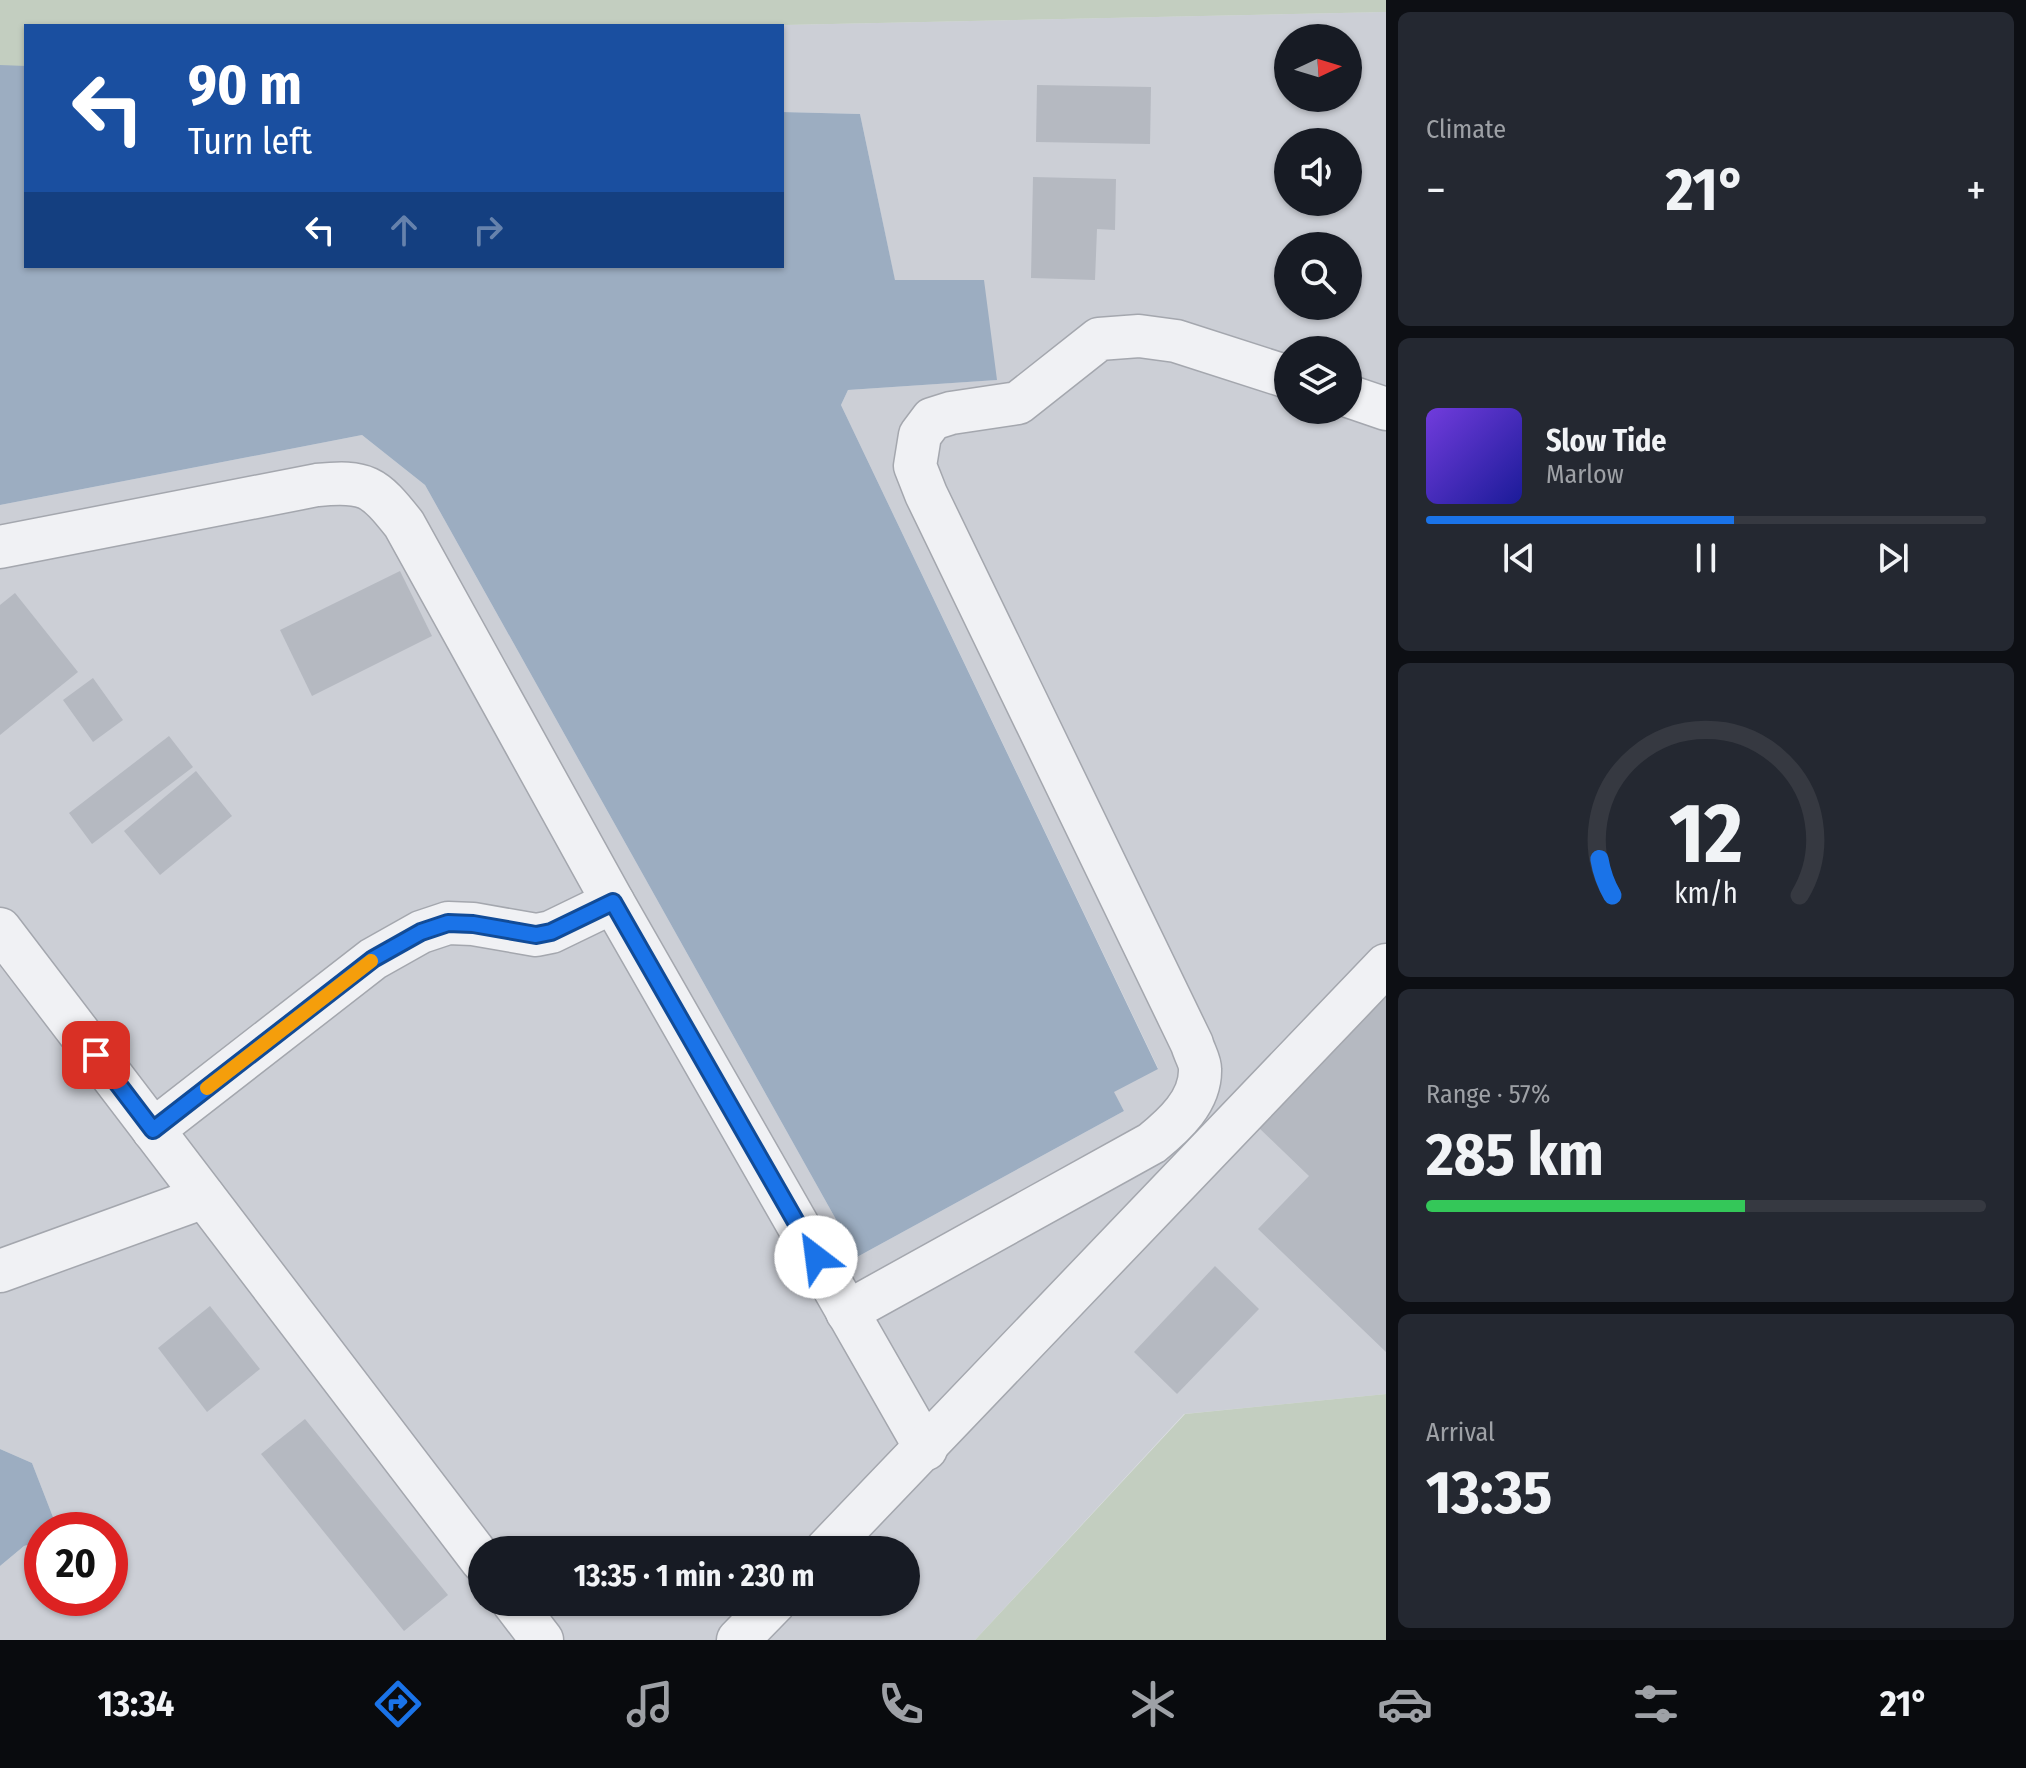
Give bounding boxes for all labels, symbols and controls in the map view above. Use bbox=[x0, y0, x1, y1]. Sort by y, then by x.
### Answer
north arrow bbox=[1274, 24, 1362, 112]
map controls bbox=[1274, 24, 1362, 424]
text: 90 m bbox=[188, 52, 302, 119]
icon: left bbox=[56, 56, 160, 160]
text: Climate bbox=[1426, 114, 1506, 145]
text: Turn left bbox=[188, 120, 312, 164]
button: sound bbox=[1274, 128, 1362, 216]
text: 21° bbox=[1666, 154, 1746, 226]
text: − bbox=[1426, 164, 1446, 217]
text: + bbox=[1966, 164, 1986, 217]
icon: left bbox=[298, 208, 342, 252]
icon: ahead bbox=[382, 208, 426, 252]
icon: right bbox=[466, 208, 510, 252]
button: search bbox=[1274, 232, 1362, 320]
button: layers bbox=[1274, 336, 1362, 424]
text: Slow Tide bbox=[1546, 423, 1667, 459]
text: Marlow bbox=[1546, 459, 1624, 490]
icon: previous bbox=[1497, 536, 1541, 580]
icon: pause bbox=[1684, 536, 1728, 580]
icon: next bbox=[1871, 536, 1915, 580]
text: 12 bbox=[1669, 784, 1743, 884]
text: km/h bbox=[1674, 876, 1738, 911]
pin bbox=[62, 1021, 130, 1089]
icon: arrive bbox=[74, 1033, 118, 1077]
text: Range · 57% bbox=[1426, 1079, 1550, 1110]
text: 285 km bbox=[1426, 1119, 1604, 1191]
position arrow bbox=[774, 1215, 858, 1299]
text: Arrival bbox=[1426, 1417, 1495, 1448]
text: 13:35 bbox=[1426, 1457, 1552, 1529]
speed limit sign: 20 bbox=[24, 1512, 128, 1616]
text: 13:35 · 1 min · 230 m bbox=[574, 1558, 814, 1594]
icon: directions bbox=[370, 1676, 426, 1732]
icon: music bbox=[622, 1676, 678, 1732]
icon: phone bbox=[873, 1676, 929, 1732]
icon: climate bbox=[1125, 1676, 1181, 1732]
icon: car bbox=[1377, 1676, 1433, 1732]
icon: filters bbox=[1628, 1676, 1684, 1732]
text: 13:34 bbox=[98, 1682, 174, 1726]
text: 21° bbox=[1880, 1682, 1928, 1726]

